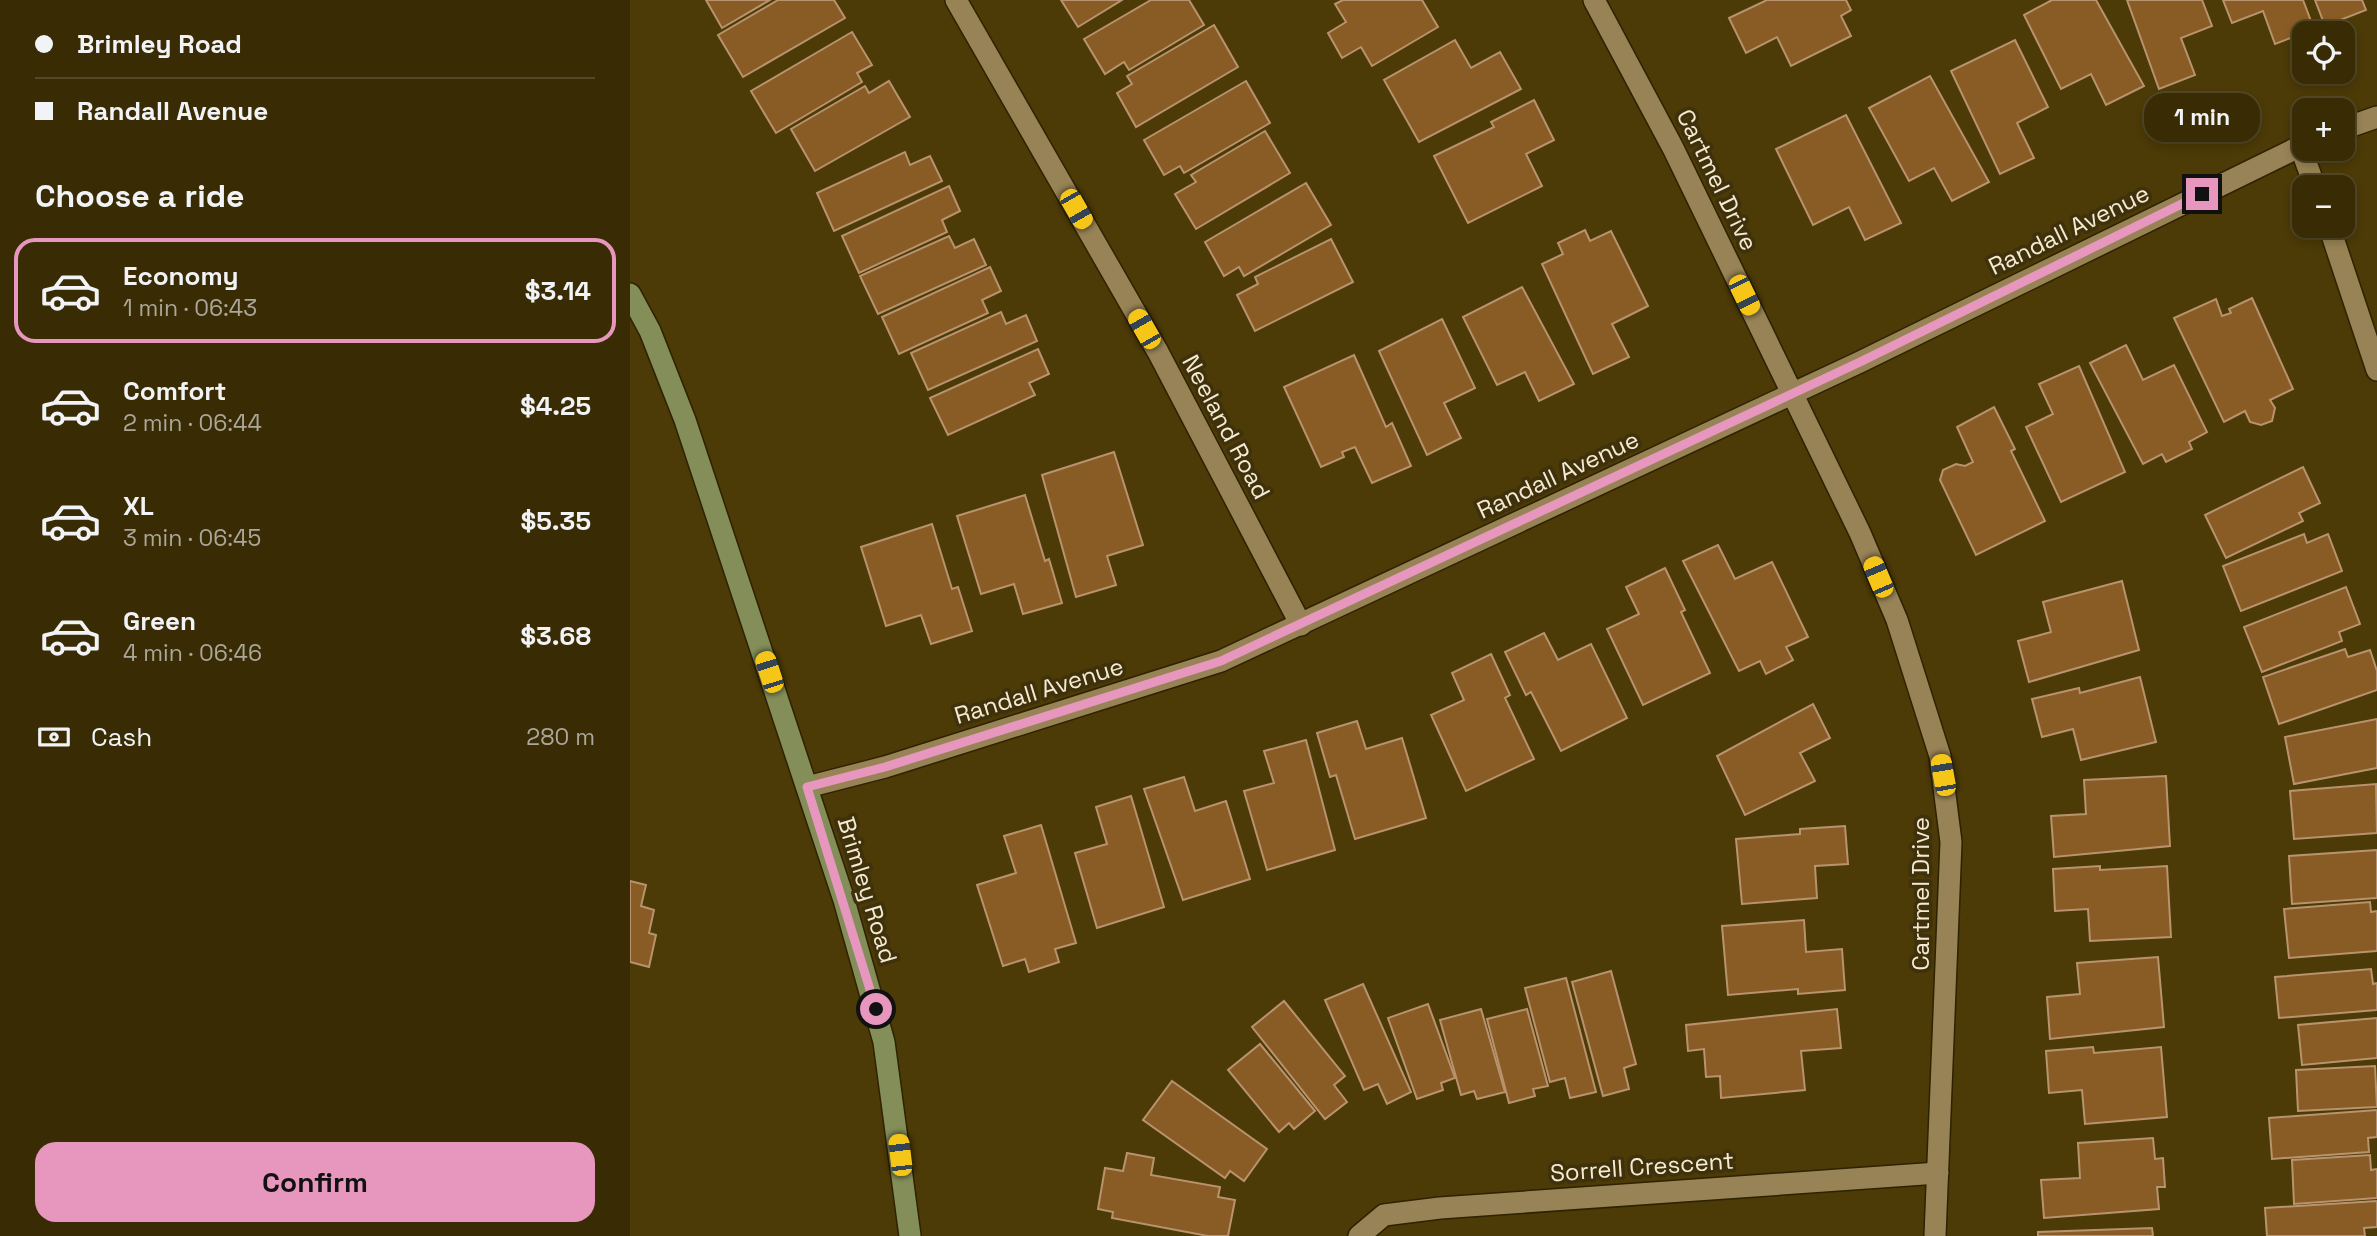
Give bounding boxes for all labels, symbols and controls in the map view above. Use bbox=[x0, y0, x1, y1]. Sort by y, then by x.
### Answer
map controls bbox=[2292, 21, 2355, 238]
button: locate bbox=[2292, 21, 2355, 84]
text: Brimley Road bbox=[77, 27, 242, 61]
callout: 1 min bbox=[2144, 92, 2260, 142]
text: Randall Avenue bbox=[77, 94, 268, 128]
button: + bbox=[2292, 98, 2355, 161]
text: 1 min bbox=[2174, 102, 2230, 132]
street label: Cartmel Drive bbox=[1670, 104, 1765, 256]
button: − bbox=[2292, 175, 2355, 238]
text: Choose a ride bbox=[35, 176, 245, 216]
street label: Randall Avenue bbox=[1983, 177, 2154, 282]
route end bbox=[2186, 178, 2218, 210]
car bbox=[1057, 186, 1096, 232]
icon: car bbox=[39, 259, 102, 322]
text: Economy bbox=[123, 259, 239, 293]
car bbox=[1726, 272, 1763, 318]
text: $3.14 bbox=[525, 274, 591, 308]
text: 1 min · 06:43 bbox=[123, 293, 257, 323]
car bbox=[1125, 306, 1164, 352]
street label: Neeland Road bbox=[1175, 349, 1278, 504]
icon: car bbox=[39, 374, 102, 437]
text: Comfort bbox=[123, 374, 226, 408]
text: $4.25 bbox=[520, 389, 591, 423]
text: 2 min · 06:44 bbox=[123, 408, 262, 438]
street label: Randall Avenue bbox=[1472, 423, 1644, 526]
icon: car bbox=[39, 489, 102, 552]
text: XL bbox=[123, 489, 154, 523]
text: $5.35 bbox=[520, 504, 591, 538]
text: 3 min · 06:45 bbox=[123, 523, 261, 553]
car bbox=[1861, 554, 1896, 600]
icon: car bbox=[39, 604, 102, 667]
text: Green bbox=[123, 604, 196, 638]
text: $3.68 bbox=[520, 619, 591, 653]
text: 4 min · 06:46 bbox=[123, 638, 262, 668]
car bbox=[753, 649, 786, 695]
street label: Randall Avenue bbox=[951, 650, 1127, 731]
icon: cash bbox=[35, 718, 73, 756]
text: Cash bbox=[91, 720, 152, 754]
text: 280 m bbox=[526, 722, 595, 752]
car bbox=[1930, 752, 1957, 798]
street label: Brimley Road bbox=[831, 813, 904, 967]
street label: Cartmel Drive bbox=[1905, 817, 1936, 971]
route start bbox=[860, 993, 892, 1025]
car bbox=[888, 1133, 913, 1177]
button: Confirm bbox=[35, 1142, 595, 1222]
street label: Sorrell Crescent bbox=[1549, 1145, 1735, 1188]

